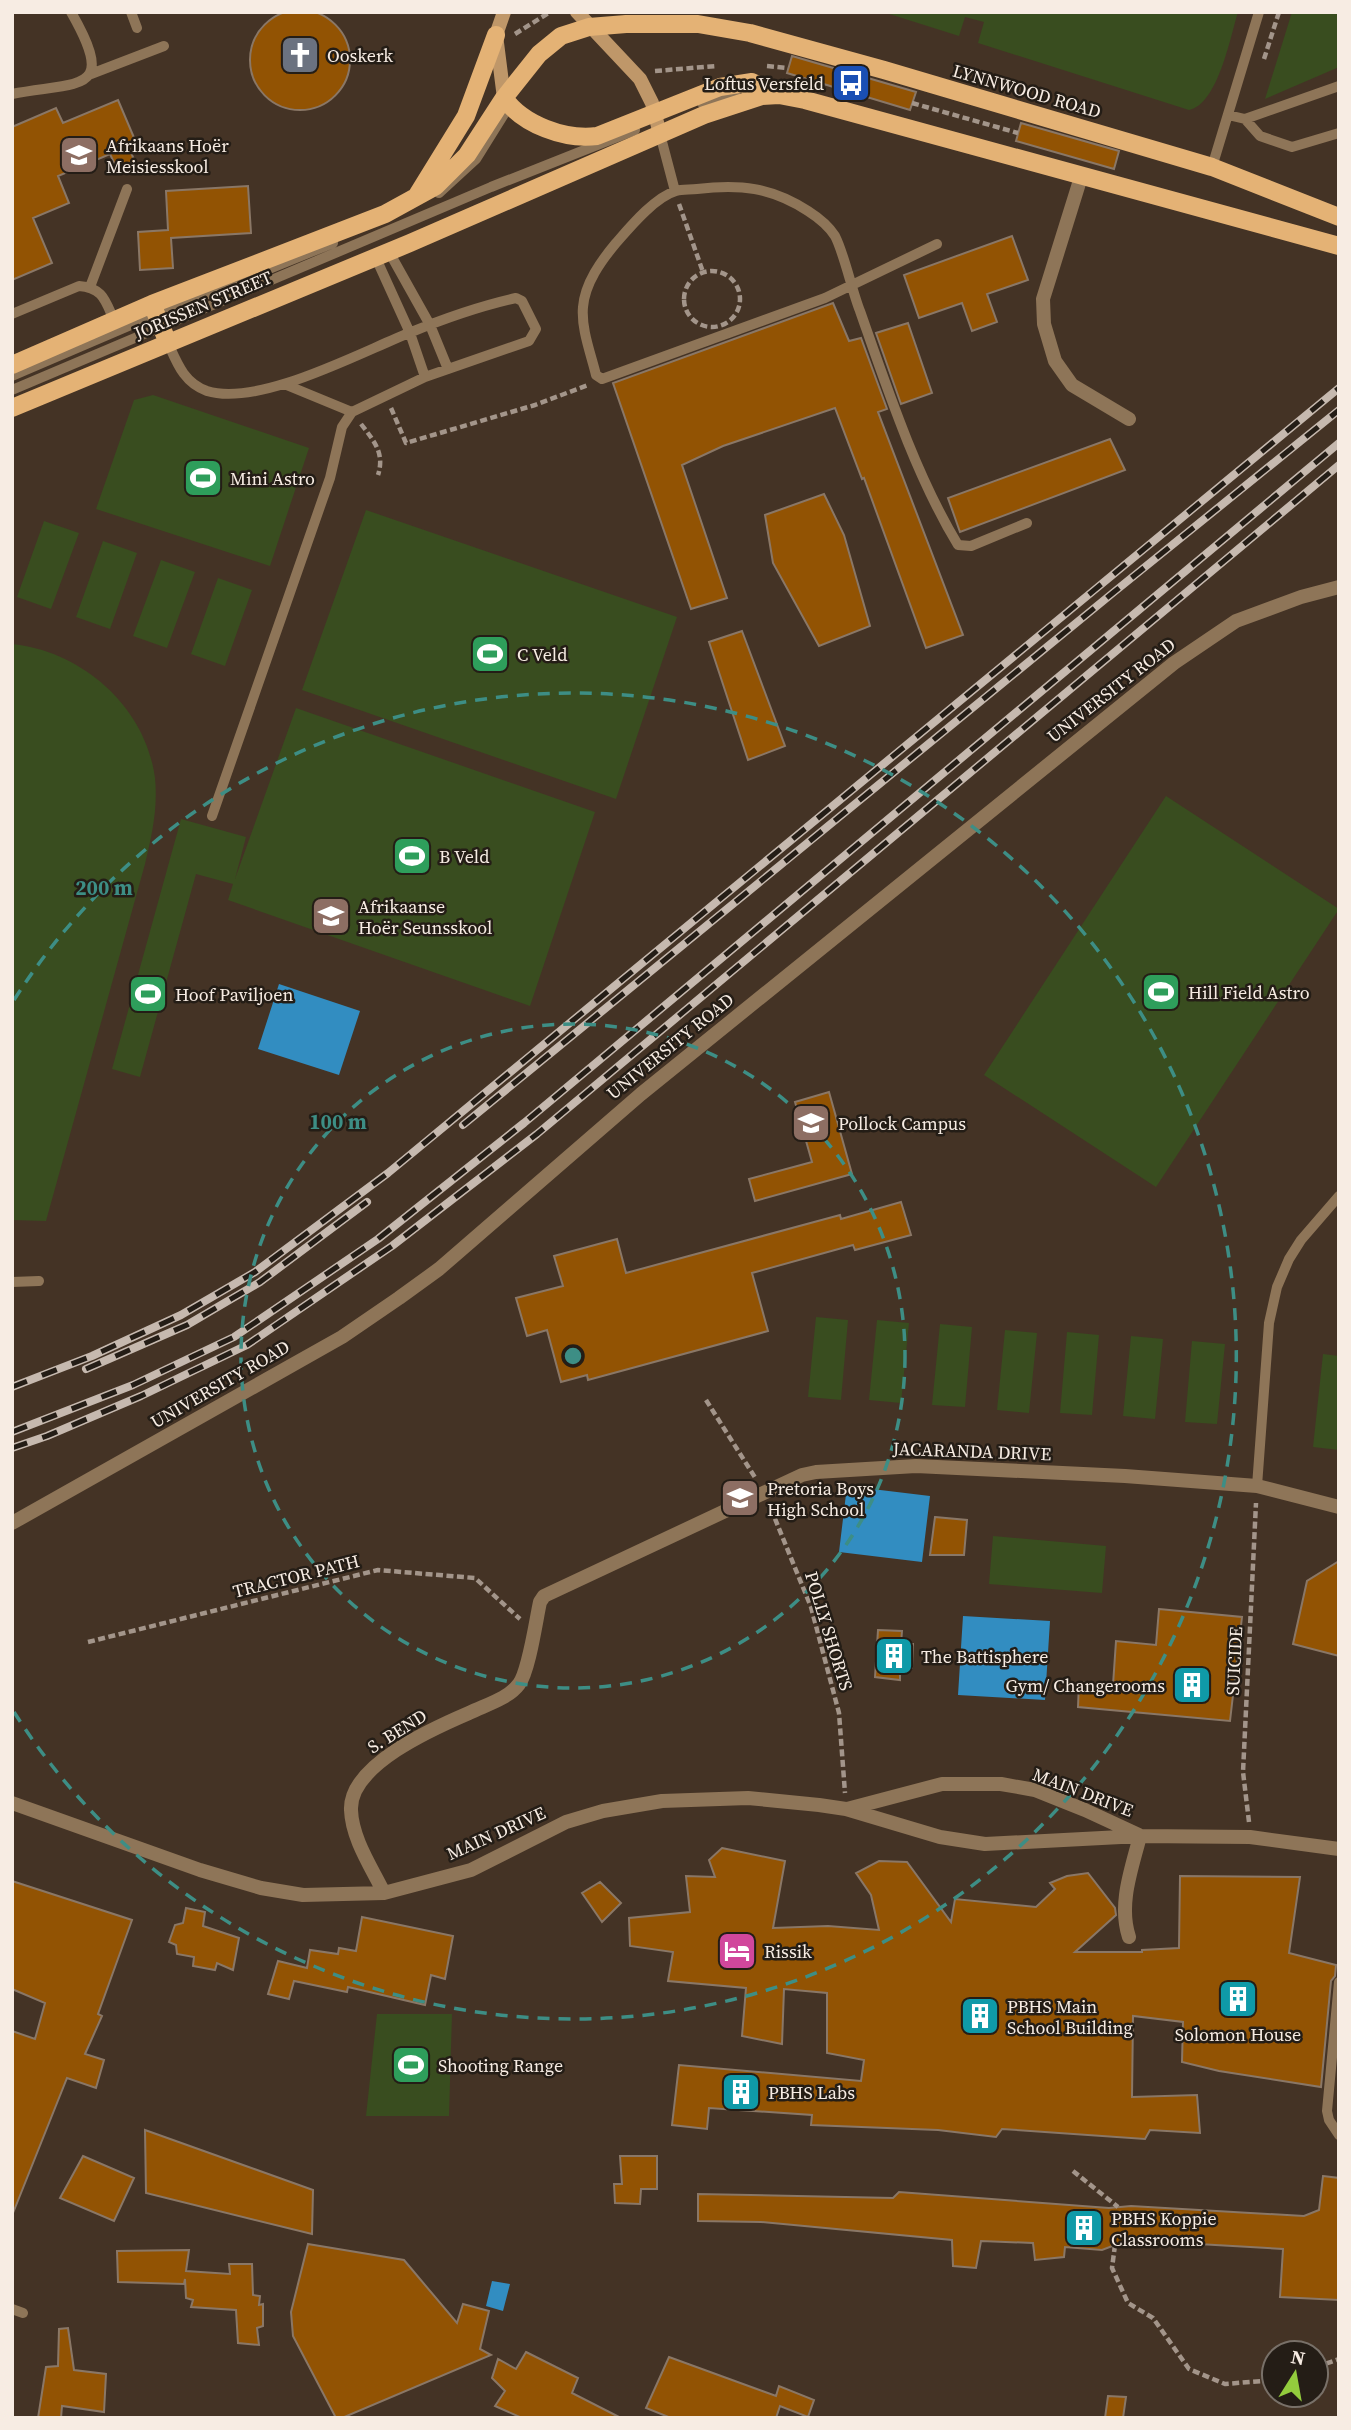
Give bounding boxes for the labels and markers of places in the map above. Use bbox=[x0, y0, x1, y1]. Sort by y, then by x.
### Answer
church icon: Ooskerk bbox=[279, 34, 321, 76]
place label: Ooskerk bbox=[327, 43, 393, 68]
bus stop icon: Loftus Versfeld bbox=[830, 62, 872, 104]
place label: Loftus Versfeld bbox=[704, 71, 824, 96]
place label: Afrikaans Hoër Meisiesskool bbox=[106, 133, 229, 179]
school or university icon: Afrikaans Hoër Meisiesskool bbox=[58, 134, 100, 176]
sports icon: Mini Astro bbox=[182, 457, 224, 499]
place label: Mini Astro bbox=[230, 466, 315, 491]
sports icon: C Veld bbox=[469, 633, 511, 675]
place label: C Veld bbox=[517, 642, 567, 667]
sports icon: B Veld bbox=[391, 835, 433, 877]
place label: B Veld bbox=[439, 844, 489, 869]
place label: Afrikaanse Hoër Seunsskool bbox=[358, 894, 492, 940]
school or university icon: Afrikaanse Hoër Seunsskool bbox=[310, 895, 352, 937]
sports icon: Hill Field Astro bbox=[1140, 971, 1182, 1013]
sports icon: Hoof Paviljoen bbox=[127, 973, 169, 1015]
place label: Hill Field Astro bbox=[1188, 980, 1310, 1005]
place label: Hoof Paviljoen bbox=[175, 982, 293, 1007]
school or university icon: Pollock Campus bbox=[790, 1102, 832, 1144]
place label: Pollock Campus bbox=[838, 1111, 966, 1136]
centre of rings bbox=[561, 1344, 585, 1368]
place label: Pretoria Boys High School bbox=[767, 1476, 874, 1522]
school or university icon: Pretoria Boys High School bbox=[719, 1477, 761, 1519]
building icon: The Battisphere bbox=[873, 1635, 915, 1677]
place label: The Battisphere bbox=[921, 1644, 1048, 1669]
building icon: Gym/ Changerooms bbox=[1171, 1664, 1213, 1706]
place label: Gym/ Changerooms bbox=[1005, 1673, 1165, 1698]
hotel icon: Rissik bbox=[716, 1930, 758, 1972]
place label: Rissik bbox=[764, 1939, 812, 1964]
building icon: Solomon House bbox=[1217, 1978, 1259, 2020]
place label: PBHS Main School Building bbox=[1007, 1994, 1133, 2040]
building icon: PBHS Main School Building bbox=[959, 1995, 1001, 2037]
place label: Solomon House bbox=[1175, 2022, 1301, 2047]
sports icon: Shooting Range bbox=[390, 2044, 432, 2086]
place label: Shooting Range bbox=[438, 2053, 563, 2078]
building icon: PBHS Labs bbox=[720, 2071, 762, 2113]
place label: PBHS Labs bbox=[768, 2080, 855, 2105]
place label: PBHS Koppie Classrooms bbox=[1111, 2206, 1217, 2252]
building icon: PBHS Koppie Classrooms bbox=[1063, 2207, 1105, 2249]

